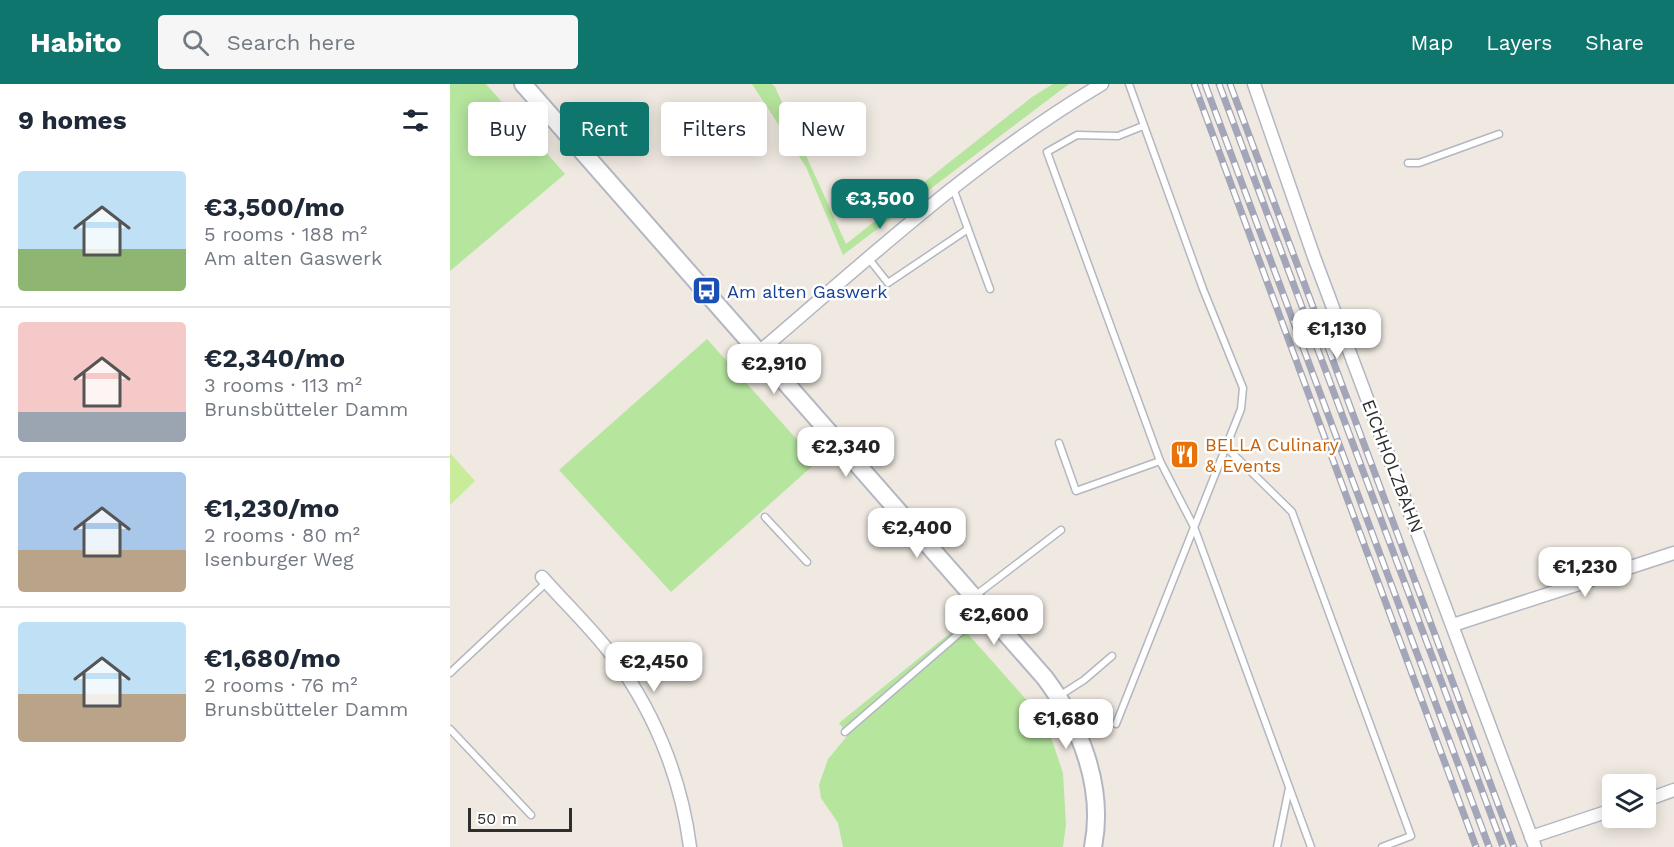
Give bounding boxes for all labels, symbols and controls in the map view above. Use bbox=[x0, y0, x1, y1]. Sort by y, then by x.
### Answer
search box bbox=[158, 15, 578, 69]
text: Habito bbox=[30, 26, 122, 59]
icon: search bbox=[179, 26, 212, 59]
text: Search here bbox=[227, 30, 356, 55]
text: Map bbox=[1410, 30, 1453, 55]
text: Layers bbox=[1486, 30, 1552, 55]
text: Share bbox=[1585, 30, 1644, 55]
chip: Buy bbox=[468, 102, 548, 156]
chip: Rent bbox=[560, 102, 649, 156]
chip: Filters bbox=[661, 102, 767, 156]
chip: New bbox=[779, 102, 866, 156]
icon: filters bbox=[399, 104, 432, 137]
text: 9 homes bbox=[18, 105, 127, 135]
pin: €3,500 bbox=[831, 179, 929, 230]
text: €3,500 bbox=[845, 186, 915, 210]
text: €3,500/mo bbox=[204, 192, 345, 222]
icon: home bbox=[66, 195, 138, 267]
text: 5 rooms · 188 m² bbox=[204, 222, 367, 246]
text: Am alten Gaswerk bbox=[204, 246, 382, 270]
bus stop icon: Am alten Gaswerk bbox=[690, 275, 722, 307]
place label: Am alten Gaswerk bbox=[727, 281, 888, 302]
pin: €1,130 bbox=[1288, 309, 1386, 360]
text: €1,130 bbox=[1307, 316, 1367, 340]
text: €2,340/mo bbox=[204, 343, 345, 373]
pin: €2,910 bbox=[725, 344, 823, 395]
icon: home bbox=[66, 346, 138, 418]
text: €2,910 bbox=[741, 351, 807, 375]
text: 3 rooms · 113 m² bbox=[204, 373, 362, 397]
street label: EICHHOLZBAHN bbox=[1358, 396, 1428, 536]
text: Brunsbütteler Damm bbox=[204, 397, 408, 421]
pin: €2,340 bbox=[797, 427, 895, 478]
text: €2,340 bbox=[811, 434, 881, 458]
place label: BELLA Culinary & Events bbox=[1205, 434, 1339, 476]
restaurant icon: BELLA Culinary & Events bbox=[1168, 438, 1200, 470]
text: €1,230/mo bbox=[204, 493, 339, 523]
icon: home bbox=[66, 496, 138, 568]
pin: €2,400 bbox=[868, 508, 966, 559]
text: €2,400 bbox=[882, 515, 952, 539]
text: 2 rooms · 80 m² bbox=[204, 523, 360, 547]
text: Isenburger Weg bbox=[204, 547, 354, 571]
pin: €1,230 bbox=[1536, 547, 1634, 598]
text: €1,230 bbox=[1552, 554, 1618, 578]
pin: €2,600 bbox=[945, 595, 1043, 646]
text: €2,600 bbox=[959, 602, 1029, 626]
pin: €2,450 bbox=[605, 642, 703, 693]
text: €1,680/mo bbox=[204, 643, 341, 673]
icon: home bbox=[66, 646, 138, 718]
text: €2,450 bbox=[619, 649, 689, 673]
text: 2 rooms · 76 m² bbox=[204, 673, 357, 697]
text: Brunsbütteler Damm bbox=[204, 697, 408, 721]
pin: €1,680 bbox=[1017, 699, 1115, 750]
text: €1,680 bbox=[1033, 706, 1099, 730]
map controls bbox=[1602, 774, 1656, 828]
button: layers bbox=[1602, 774, 1656, 828]
scale bar bbox=[468, 805, 572, 832]
text: 50 m bbox=[477, 809, 517, 828]

